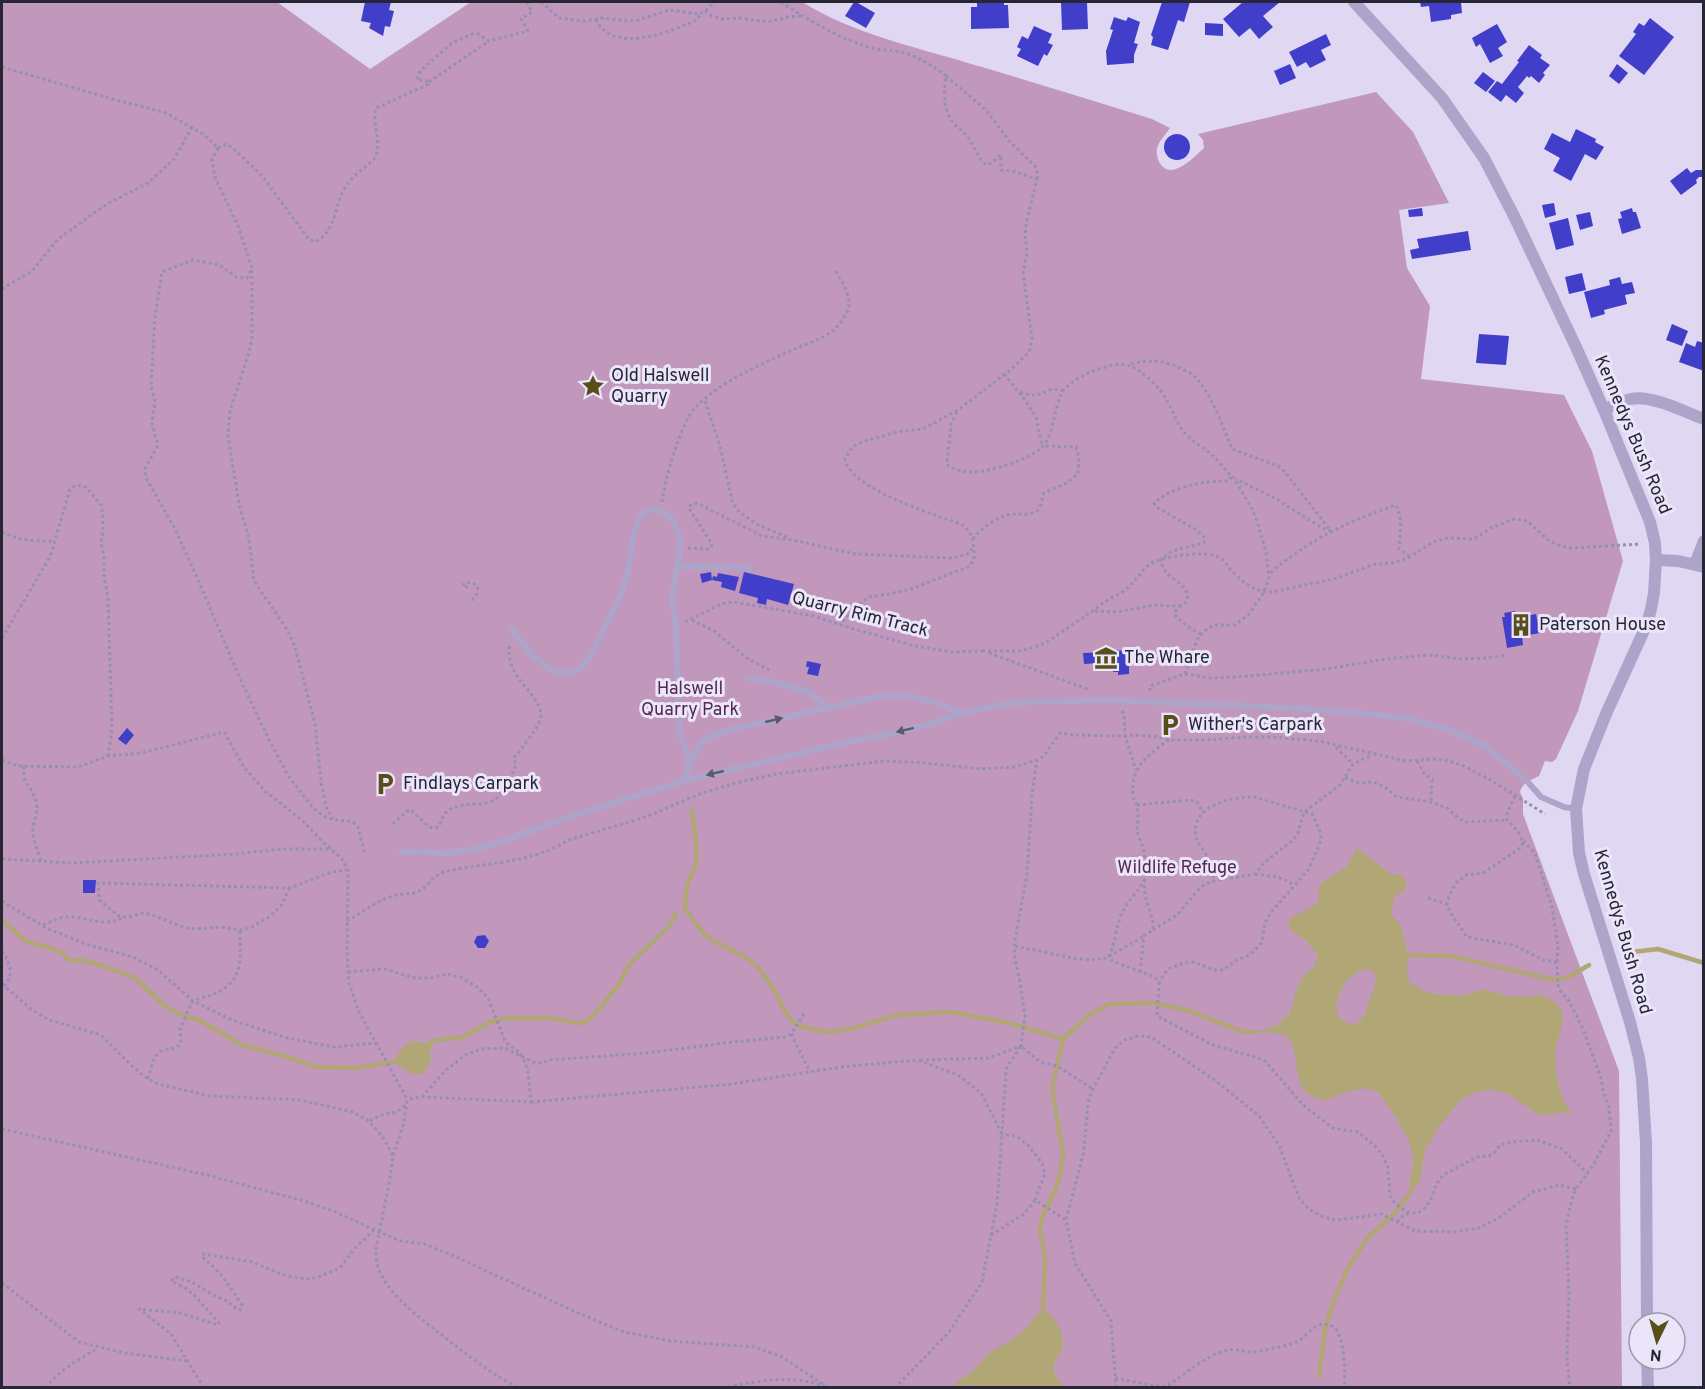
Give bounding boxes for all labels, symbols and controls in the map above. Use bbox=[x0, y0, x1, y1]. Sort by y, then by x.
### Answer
street label: Kennedys Bush Road bbox=[1588, 352, 1676, 518]
place label: Old Halswell Quarry bbox=[611, 365, 710, 409]
place icon: Old Halswell Quarry bbox=[580, 373, 606, 399]
street label: Quarry Rim Track bbox=[789, 587, 931, 643]
building icon: Paterson House bbox=[1508, 612, 1534, 638]
place label: Paterson House bbox=[1539, 614, 1666, 637]
museum icon: The Whare bbox=[1093, 645, 1119, 671]
place label: The Whare bbox=[1124, 647, 1210, 670]
park label: Halswell Quarry Park bbox=[641, 678, 739, 722]
parking icon: Wither's Carpark bbox=[1157, 712, 1183, 738]
one-way arrow bbox=[765, 714, 784, 724]
place label: Wither's Carpark bbox=[1188, 714, 1323, 737]
one-way arrow bbox=[895, 725, 914, 735]
one-way arrow bbox=[705, 769, 724, 779]
parking icon: Findlays Carpark bbox=[372, 771, 398, 797]
place label: Findlays Carpark bbox=[403, 773, 539, 796]
street label: Kennedys Bush Road bbox=[1587, 847, 1657, 1017]
park label: Wildlife Refuge bbox=[1117, 857, 1237, 880]
north arrow bbox=[1627, 1311, 1687, 1371]
text: N bbox=[1649, 1343, 1662, 1364]

